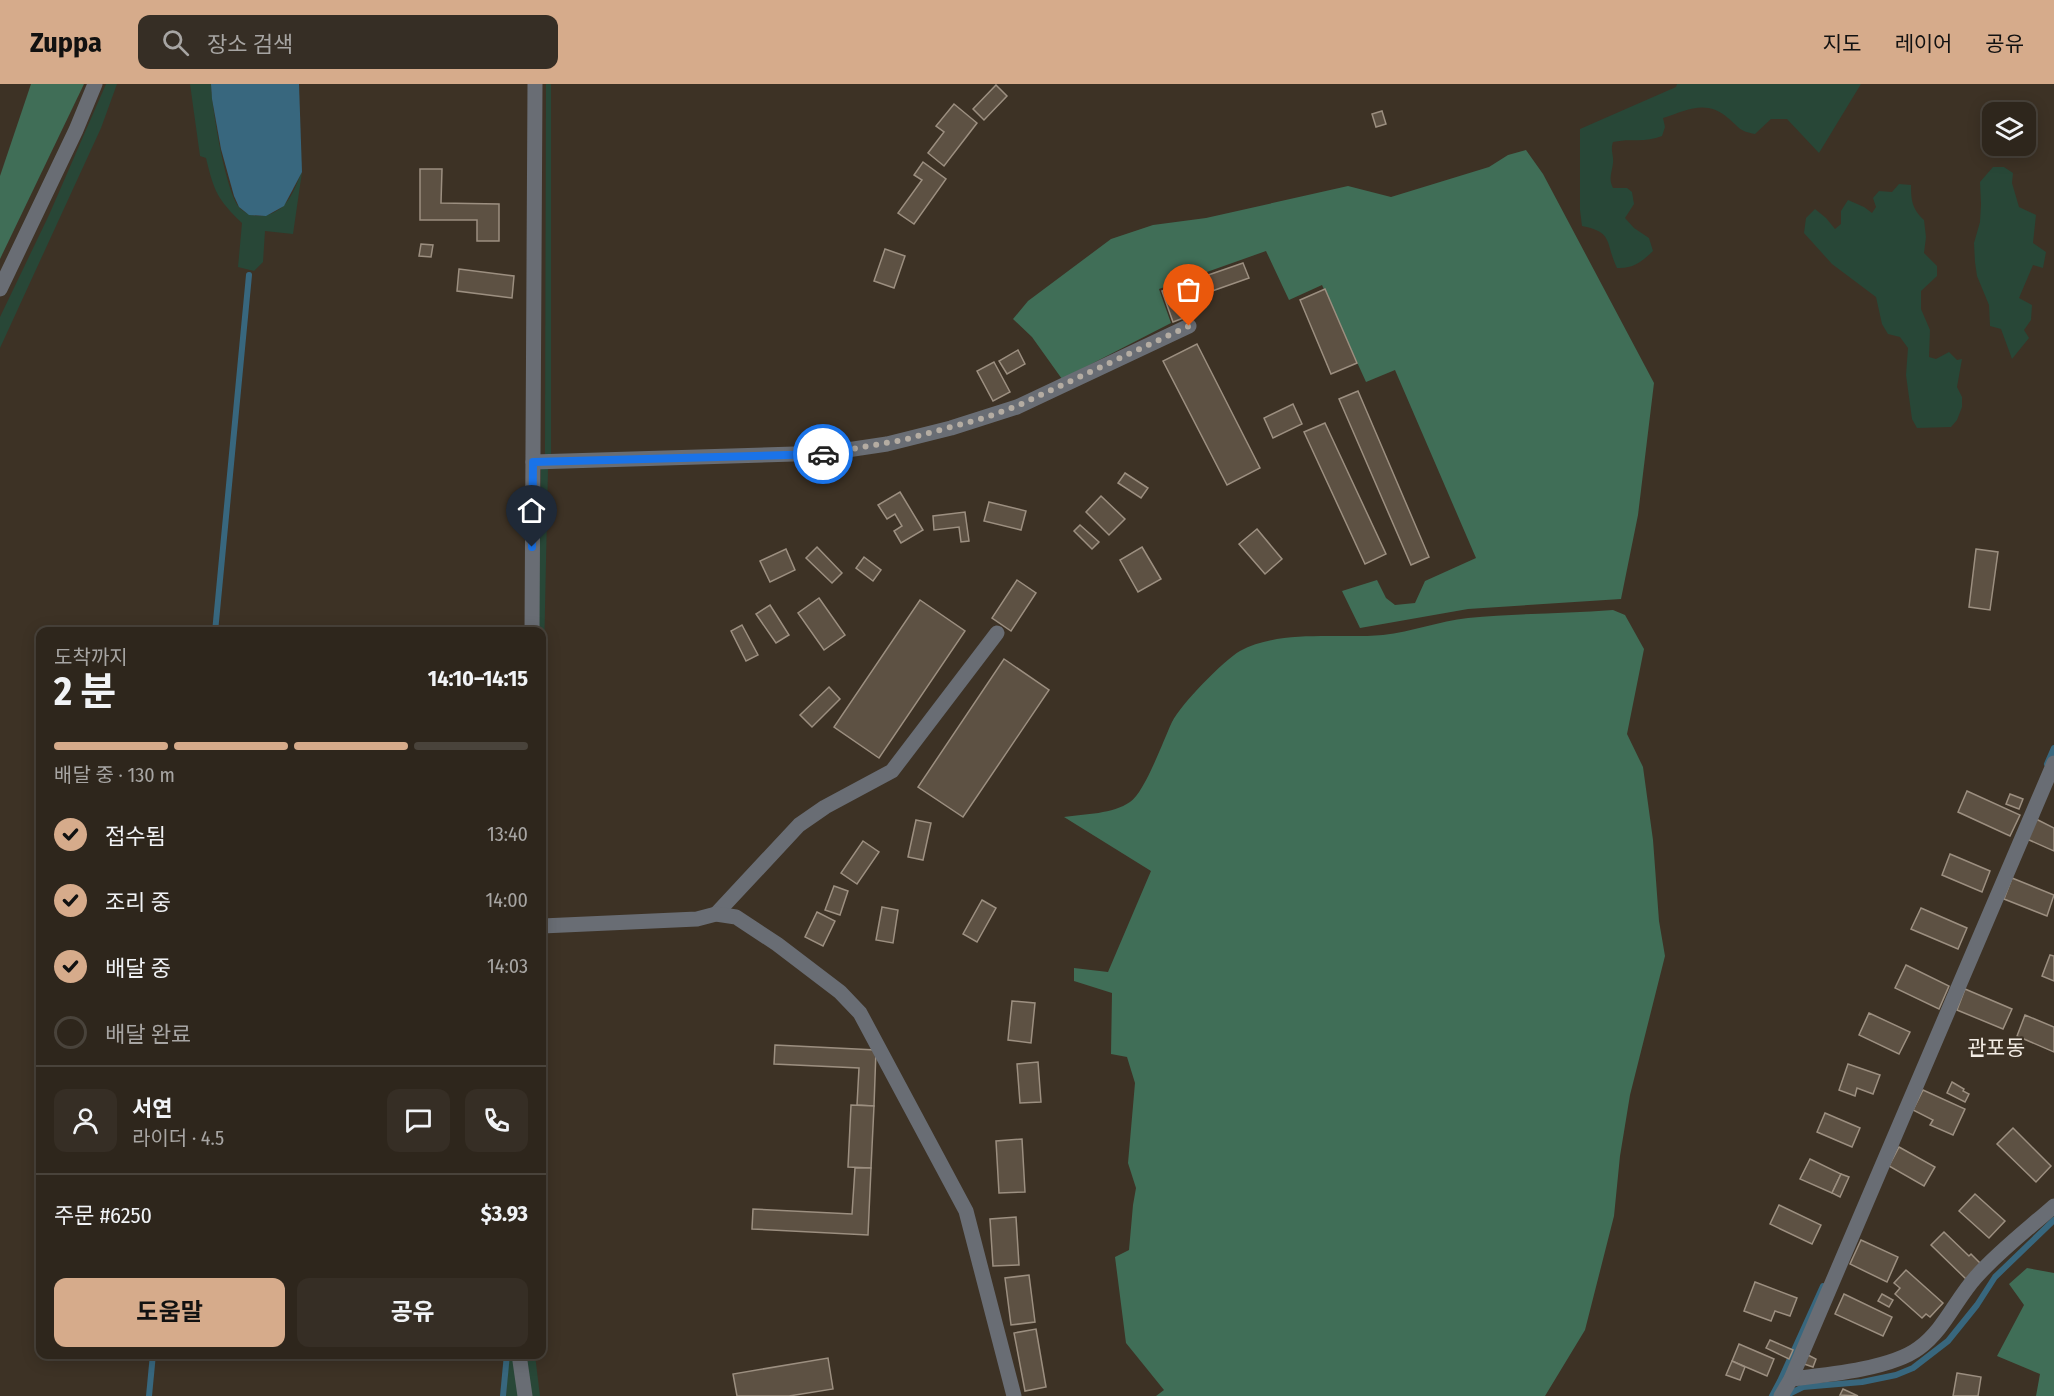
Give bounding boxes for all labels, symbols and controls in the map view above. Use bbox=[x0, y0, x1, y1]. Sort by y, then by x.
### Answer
search box bbox=[138, 15, 558, 69]
text: Zuppa bbox=[30, 26, 102, 59]
icon: search bbox=[159, 26, 192, 59]
text: 장소 검색 bbox=[207, 31, 293, 58]
text: 지도 bbox=[1823, 31, 1861, 57]
text: 레이어 bbox=[1894, 31, 1952, 57]
text: 공유 bbox=[1985, 31, 2024, 57]
map controls bbox=[1982, 102, 2036, 156]
button: layers bbox=[1982, 102, 2036, 156]
pin bbox=[1163, 264, 1214, 326]
icon: bag bbox=[1172, 273, 1205, 306]
courier bbox=[793, 424, 853, 484]
icon: car bbox=[807, 438, 840, 471]
pin bbox=[506, 485, 557, 547]
icon: home bbox=[515, 494, 548, 527]
text: 도착까지 bbox=[54, 645, 128, 669]
text: 14:10–14:15 bbox=[428, 665, 528, 692]
text: 2 분 bbox=[54, 669, 116, 715]
text: 배달 중 · 130 m bbox=[54, 763, 175, 787]
icon: check bbox=[54, 818, 87, 851]
text: 13:40 bbox=[487, 822, 528, 846]
text: 접수됨 bbox=[105, 823, 166, 850]
icon: check bbox=[54, 884, 87, 917]
text: 14:00 bbox=[485, 888, 528, 912]
text: 조리 중 bbox=[105, 889, 171, 916]
icon: check bbox=[54, 950, 87, 983]
text: 14:03 bbox=[487, 954, 528, 978]
text: 배달 중 bbox=[105, 955, 171, 982]
text: 배달 완료 bbox=[105, 1021, 191, 1048]
district label: 관포동 bbox=[1967, 1035, 2025, 1061]
button: person bbox=[54, 1089, 117, 1152]
button: chat bbox=[387, 1089, 450, 1152]
button: phone bbox=[465, 1089, 528, 1152]
text: 서연 bbox=[132, 1095, 172, 1122]
text: 라이더 · 4.5 bbox=[132, 1126, 224, 1150]
text: $3.93 bbox=[481, 1200, 528, 1227]
text: 주문 #6250 bbox=[54, 1202, 152, 1229]
button: 도움말 bbox=[54, 1278, 285, 1347]
button: 공유 bbox=[297, 1278, 528, 1347]

